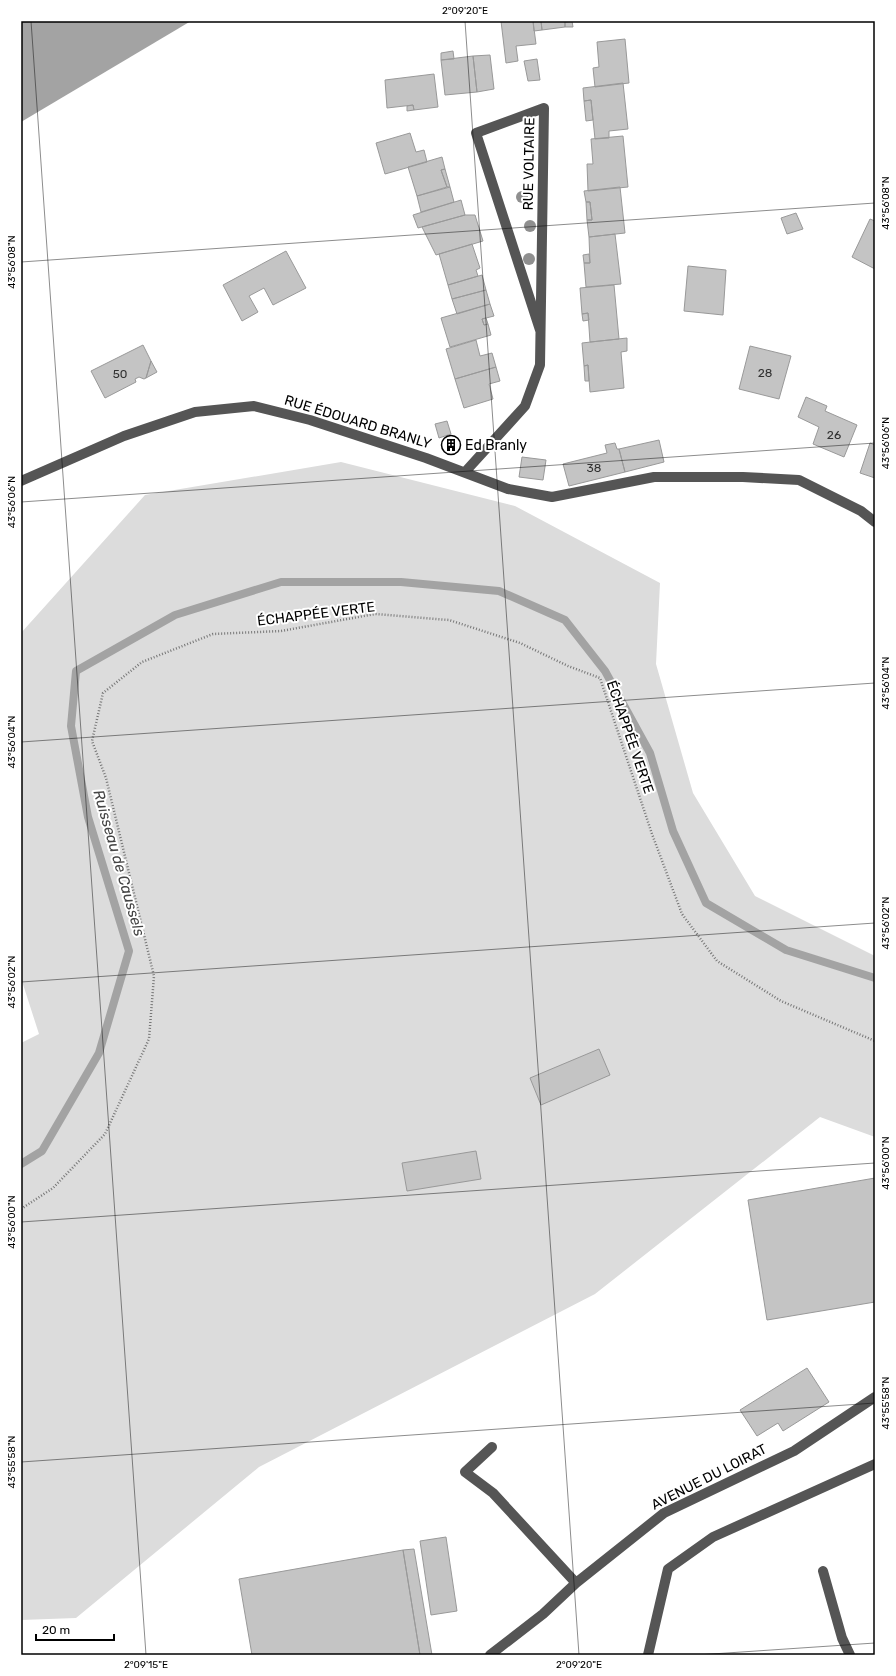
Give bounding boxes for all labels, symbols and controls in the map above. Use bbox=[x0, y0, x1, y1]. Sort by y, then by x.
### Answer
text: 2°09'20"E bbox=[442, 5, 488, 17]
street label: RUE VOLTAIRE bbox=[520, 117, 538, 211]
text: 43°56'08"N bbox=[880, 176, 892, 230]
text: 43°56'08"N bbox=[6, 235, 18, 289]
house number: 28 bbox=[758, 366, 772, 380]
house number: 50 bbox=[113, 367, 127, 381]
street label: RUE ÉDOUARD BRANLY bbox=[282, 391, 434, 452]
text: 43°56'06"N bbox=[880, 417, 892, 469]
house number: 26 bbox=[827, 428, 841, 442]
building icon: Ed Branly bbox=[440, 434, 462, 456]
place label: Ed Branly bbox=[465, 437, 527, 454]
house number: 38 bbox=[587, 461, 601, 475]
text: 43°56'06"N bbox=[6, 476, 18, 528]
street label: ÉCHAPPÉE VERTE bbox=[256, 597, 376, 630]
text: 43°56'04"N bbox=[880, 656, 892, 709]
street label: ÉCHAPPÉE VERTE bbox=[603, 678, 658, 796]
text: 43°56'04"N bbox=[6, 715, 18, 768]
water label: Ruisseau de Caussels bbox=[89, 788, 149, 939]
text: 43°56'02"N bbox=[880, 897, 892, 949]
text: 43°56'02"N bbox=[6, 956, 18, 1008]
text: 43°56'00"N bbox=[880, 1136, 892, 1190]
text: 43°56'00"N bbox=[6, 1195, 18, 1249]
text: 43°55'58"N bbox=[880, 1376, 892, 1430]
text: 43°55'58"N bbox=[6, 1435, 18, 1489]
street label: AVENUE DU LOIRAT bbox=[648, 1441, 770, 1513]
scale bar bbox=[36, 1616, 114, 1642]
text: 20 m bbox=[42, 1623, 70, 1637]
text: 2°09'15"E bbox=[124, 1659, 168, 1671]
text: 2°09'20"E bbox=[556, 1659, 602, 1671]

